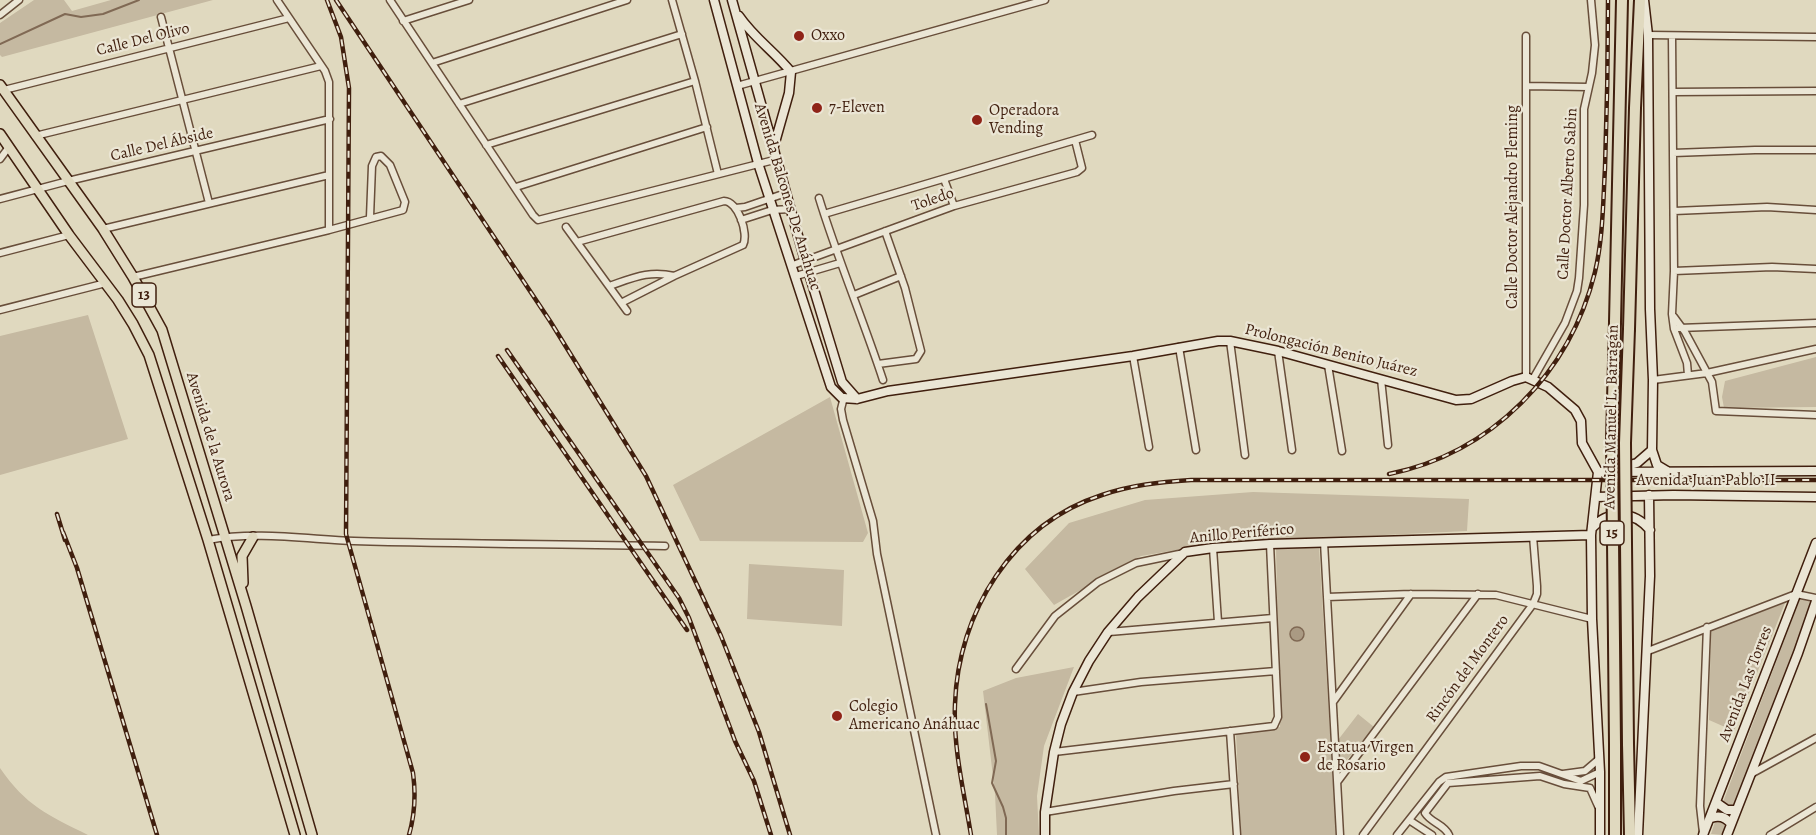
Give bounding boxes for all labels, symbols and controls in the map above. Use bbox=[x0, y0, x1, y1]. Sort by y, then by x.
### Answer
street label: Calle Del Olivo bbox=[94, 19, 192, 61]
place label: Oxxo bbox=[811, 26, 845, 46]
marker: Oxxo bbox=[792, 29, 806, 43]
place label: 7-Eleven bbox=[829, 98, 885, 118]
street label: Avenida Balcones De Anáhuac bbox=[749, 101, 825, 293]
marker: 7-Eleven bbox=[810, 101, 824, 115]
place label: Operadora Vending bbox=[989, 101, 1059, 139]
street label: Calle Doctor Alejandro Fleming bbox=[1503, 105, 1523, 309]
street label: Calle Doctor Alberto Sabin bbox=[1554, 108, 1582, 280]
marker: Operadora Vending bbox=[970, 113, 984, 127]
street label: Calle Del Ábside bbox=[109, 124, 215, 166]
street label: Toledo bbox=[909, 184, 957, 216]
road number: 13 bbox=[132, 283, 156, 307]
street label: Prolongación Benito Juárez bbox=[1243, 320, 1419, 382]
street label: Avenida Manuel L. Barragán bbox=[1601, 324, 1623, 510]
street label: Avenida de la Aurora bbox=[181, 370, 239, 504]
street label: Avenida Juan Pablo II bbox=[1636, 471, 1776, 491]
street label: Anillo Periférico bbox=[1189, 520, 1295, 548]
road number: 15 bbox=[1600, 521, 1624, 545]
street label: Rincón del Montero bbox=[1422, 611, 1514, 727]
street label: Avenida Las Torres bbox=[1715, 624, 1777, 744]
place label: Colegio Americano Anáhuac bbox=[849, 697, 980, 735]
marker: Colegio Americano Anáhuac bbox=[830, 709, 844, 723]
place label: Estatua Virgen de Rosario bbox=[1317, 738, 1414, 776]
marker: Estatua Virgen de Rosario bbox=[1298, 750, 1312, 764]

